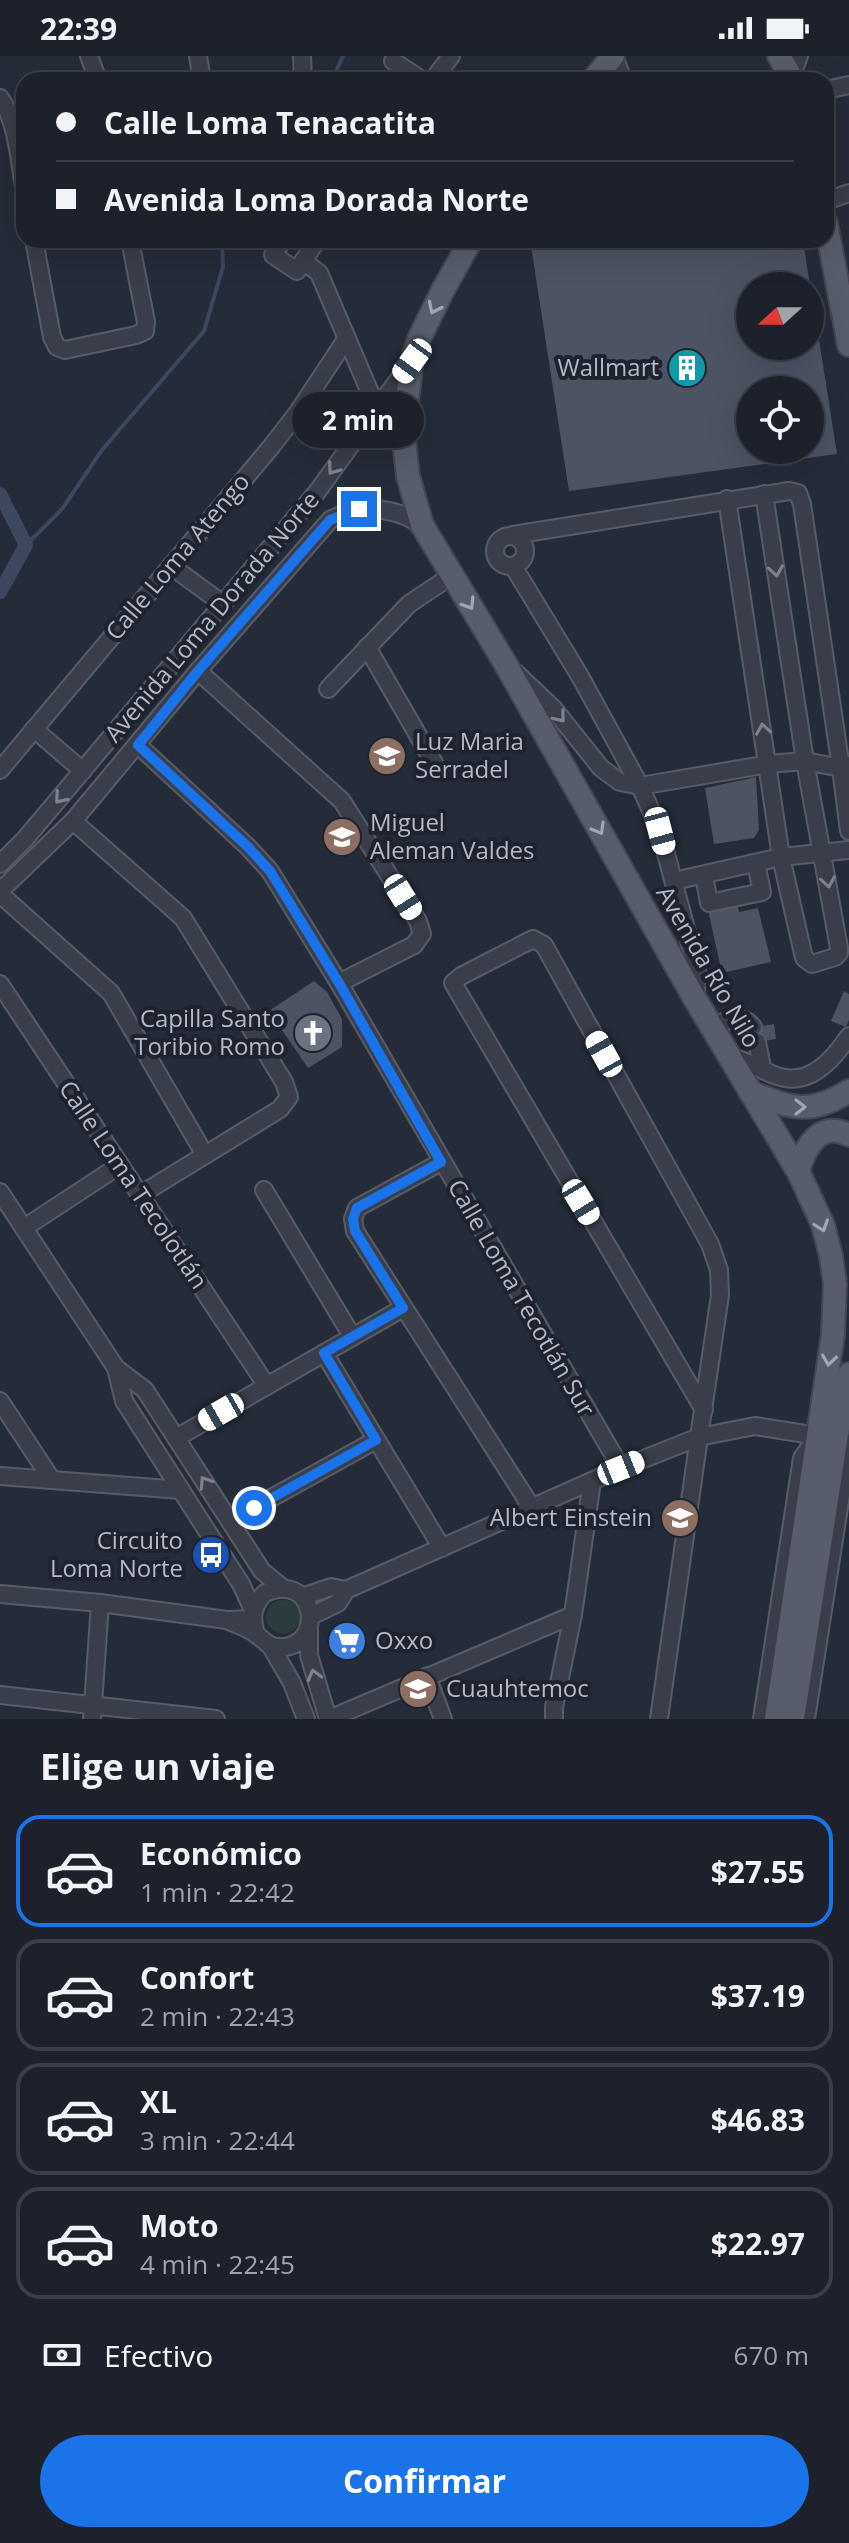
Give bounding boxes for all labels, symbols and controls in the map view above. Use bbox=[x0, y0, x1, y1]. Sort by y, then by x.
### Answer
text: 22:39 bbox=[40, 8, 117, 49]
text: Calle Loma Tenacatita bbox=[104, 102, 436, 143]
text: Avenida Loma Dorada Norte bbox=[104, 179, 529, 220]
north arrow bbox=[736, 272, 824, 360]
map controls bbox=[736, 272, 824, 464]
one-way arrow bbox=[428, 300, 444, 315]
car bbox=[388, 335, 436, 387]
building icon: Wallmart bbox=[666, 347, 708, 389]
place label: Wallmart bbox=[557, 350, 659, 383]
button: locate bbox=[736, 376, 824, 464]
callout: 2 min bbox=[293, 393, 425, 449]
text: 2 min bbox=[322, 402, 394, 438]
one-way arrow bbox=[329, 460, 343, 475]
street label: Calle Loma Atengo bbox=[97, 466, 256, 646]
street label: Avenida Loma Dorada Norte bbox=[96, 484, 326, 748]
route end bbox=[341, 491, 377, 527]
one-way arrow bbox=[767, 564, 784, 578]
one-way arrow bbox=[459, 595, 474, 610]
one-way arrow bbox=[551, 708, 565, 723]
one-way arrow bbox=[756, 723, 773, 736]
place label: Luz Maria Serradel bbox=[415, 724, 524, 785]
school or university icon: Luz Maria Serradel bbox=[366, 735, 408, 777]
one-way arrow bbox=[55, 789, 70, 803]
place label: Miguel Aleman Valdes bbox=[370, 805, 535, 866]
car bbox=[642, 805, 678, 857]
school or university icon: Miguel Aleman Valdes bbox=[321, 816, 363, 858]
one-way arrow bbox=[589, 820, 605, 835]
car bbox=[380, 870, 426, 924]
one-way arrow bbox=[819, 876, 836, 889]
street label: Avenida Río Nilo bbox=[650, 879, 769, 1053]
place label: Capilla Santo Toribio Romo bbox=[134, 1001, 285, 1062]
church icon: Capilla Santo Toribio Romo bbox=[292, 1012, 334, 1054]
car bbox=[582, 1027, 626, 1081]
street label: Calle Loma Tecolotlán bbox=[52, 1073, 216, 1295]
one-way arrow bbox=[794, 1098, 807, 1116]
street label: Calle Loma Tecotlán Sur bbox=[441, 1173, 604, 1422]
car bbox=[558, 1175, 604, 1229]
one-way arrow bbox=[813, 1218, 829, 1232]
one-way arrow bbox=[821, 1353, 838, 1367]
car bbox=[194, 1390, 248, 1434]
car bbox=[594, 1448, 648, 1488]
one-way arrow bbox=[200, 1477, 215, 1491]
route start bbox=[236, 1490, 272, 1526]
school or university icon: Albert Einstein bbox=[659, 1497, 701, 1539]
place label: Albert Einstein bbox=[490, 1500, 652, 1533]
place label: Circuito Loma Norte bbox=[50, 1523, 183, 1584]
bus stop icon: Circuito Loma Norte bbox=[190, 1534, 232, 1576]
supermarket icon: Oxxo bbox=[326, 1620, 368, 1662]
place label: Oxxo bbox=[375, 1623, 433, 1656]
one-way arrow bbox=[307, 1668, 323, 1682]
school or university icon: Cuauhtemoc bbox=[397, 1668, 439, 1710]
place label: Cuauhtemoc bbox=[446, 1671, 589, 1704]
text: Elige un viaje bbox=[40, 1742, 275, 1791]
text: Económico bbox=[140, 1833, 302, 1874]
icon: car bbox=[44, 1835, 116, 1907]
text: $27.55 bbox=[711, 1851, 805, 1892]
text: 1 min · 22:42 bbox=[140, 1874, 295, 1910]
text: Confort bbox=[140, 1957, 254, 1998]
icon: car bbox=[44, 1959, 116, 2031]
text: $37.19 bbox=[711, 1975, 805, 2016]
text: 2 min · 22:43 bbox=[140, 1998, 295, 2034]
text: XL bbox=[140, 2081, 177, 2122]
icon: car bbox=[44, 2083, 116, 2155]
text: $46.83 bbox=[711, 2099, 805, 2140]
text: 3 min · 22:44 bbox=[140, 2122, 295, 2158]
text: Moto bbox=[140, 2205, 218, 2246]
icon: car bbox=[44, 2207, 116, 2279]
text: $22.97 bbox=[711, 2223, 805, 2264]
text: 4 min · 22:45 bbox=[140, 2246, 295, 2282]
icon: cash bbox=[40, 2333, 84, 2377]
text: Efectivo bbox=[104, 2335, 213, 2376]
text: 670 m bbox=[734, 2337, 809, 2373]
button: Confirmar bbox=[40, 2435, 809, 2527]

